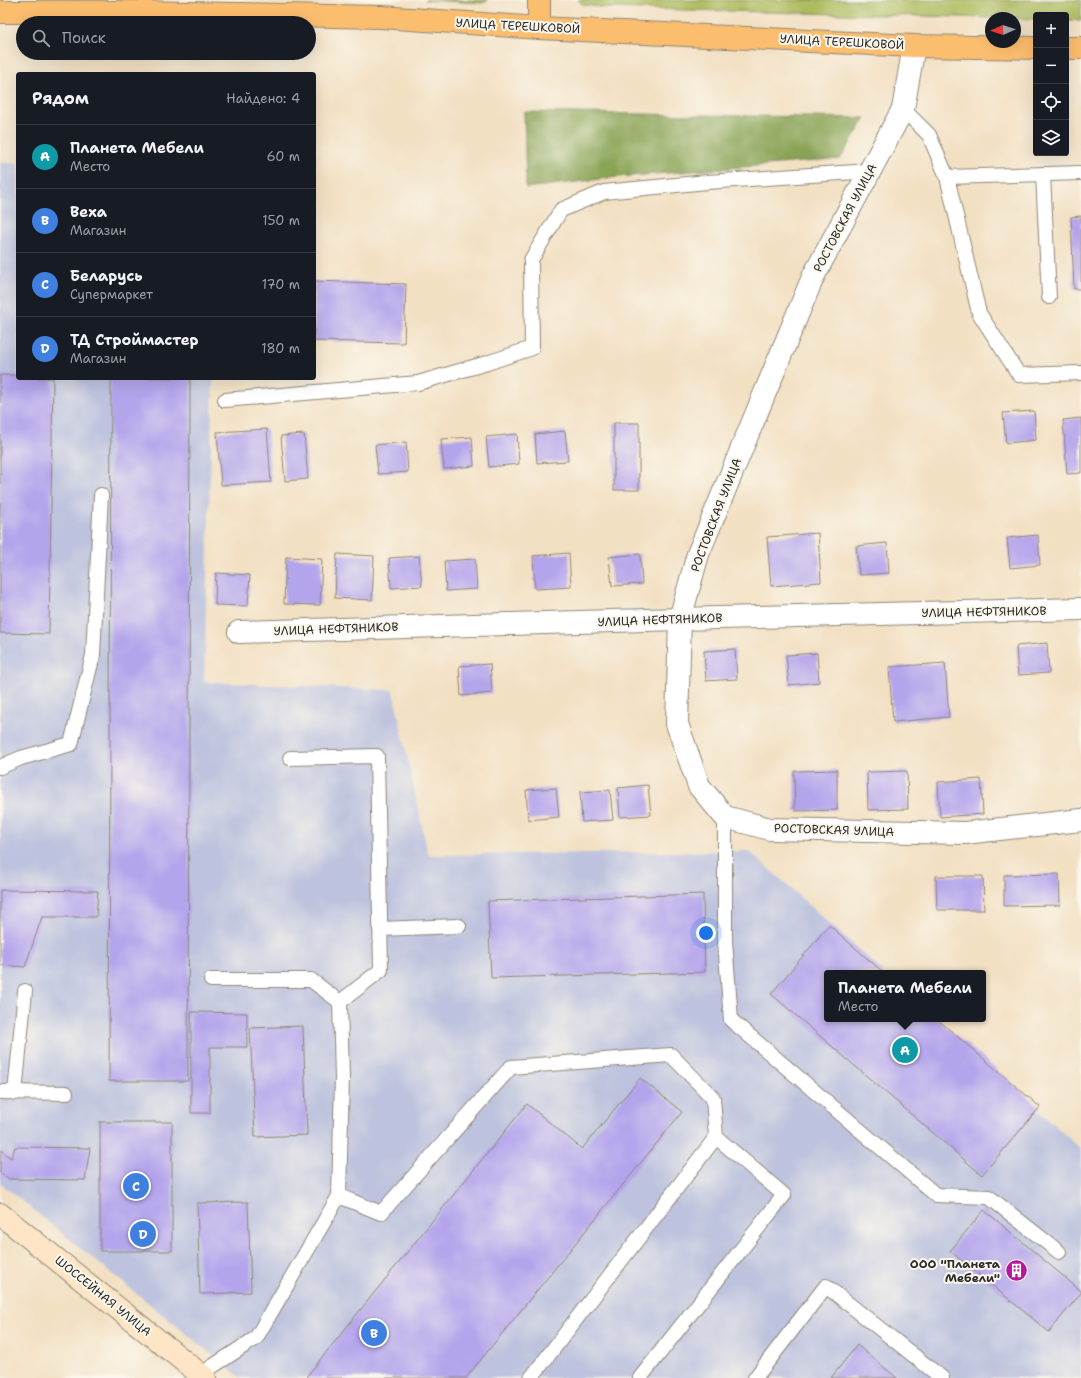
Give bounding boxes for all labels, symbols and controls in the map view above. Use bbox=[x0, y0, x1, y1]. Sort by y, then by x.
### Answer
north arrow bbox=[985, 12, 1021, 48]
map controls bbox=[1033, 12, 1069, 156]
button: + bbox=[1033, 12, 1069, 48]
street label: УЛИЦА ТЕРЕШКОВОЙ bbox=[455, 15, 581, 37]
search box bbox=[16, 16, 316, 60]
icon: search bbox=[30, 27, 52, 49]
text: Поиск bbox=[62, 28, 106, 48]
street label: УЛИЦА ТЕРЕШКОВОЙ bbox=[779, 31, 905, 53]
button: − bbox=[1033, 48, 1069, 84]
button: locate bbox=[1033, 84, 1069, 120]
text: Рядом bbox=[32, 87, 89, 109]
text: Найдено: 4 bbox=[226, 90, 300, 107]
button: layers bbox=[1033, 120, 1069, 156]
text: Планета Мебели bbox=[70, 138, 204, 158]
text: A bbox=[40, 148, 50, 165]
text: 60 m bbox=[267, 148, 300, 165]
text: Место bbox=[70, 158, 110, 175]
street label: РОСТОВСКАЯ УЛИЦА bbox=[810, 161, 880, 275]
text: Веха bbox=[70, 202, 107, 222]
text: B bbox=[41, 212, 49, 229]
text: 150 m bbox=[262, 212, 300, 229]
text: Магазин bbox=[70, 222, 126, 239]
text: Беларусь bbox=[70, 266, 143, 286]
text: C bbox=[41, 276, 49, 293]
text: 170 m bbox=[262, 276, 300, 293]
text: Супермаркет bbox=[70, 286, 153, 303]
text: ТД Строймастер bbox=[70, 330, 199, 350]
text: D bbox=[40, 340, 50, 357]
text: 180 m bbox=[261, 340, 300, 357]
text: Магазин bbox=[70, 350, 126, 367]
street label: РОСТОВСКАЯ УЛИЦА bbox=[687, 456, 745, 574]
street label: УЛИЦА НЕФТЯНИКОВ bbox=[921, 603, 1047, 621]
street label: УЛИЦА НЕФТЯНИКОВ bbox=[597, 610, 723, 630]
street label: УЛИЦА НЕФТЯНИКОВ bbox=[273, 619, 399, 639]
street label: РОСТОВСКАЯ УЛИЦА bbox=[773, 820, 895, 840]
your location bbox=[696, 923, 716, 943]
popup bbox=[824, 970, 986, 1022]
text: Планета Мебели bbox=[838, 978, 972, 998]
text: Место bbox=[838, 998, 878, 1015]
pin: A bbox=[892, 1035, 918, 1065]
pin: C bbox=[123, 1171, 149, 1201]
pin: D bbox=[130, 1219, 156, 1249]
street label: ШОССЕЙНАЯ УЛИЦА bbox=[51, 1252, 155, 1340]
place label: ООО "Планета Мебели" bbox=[910, 1256, 1001, 1286]
building icon: ООО "Планета Мебели" bbox=[1003, 1258, 1029, 1284]
pin: B bbox=[361, 1318, 387, 1348]

